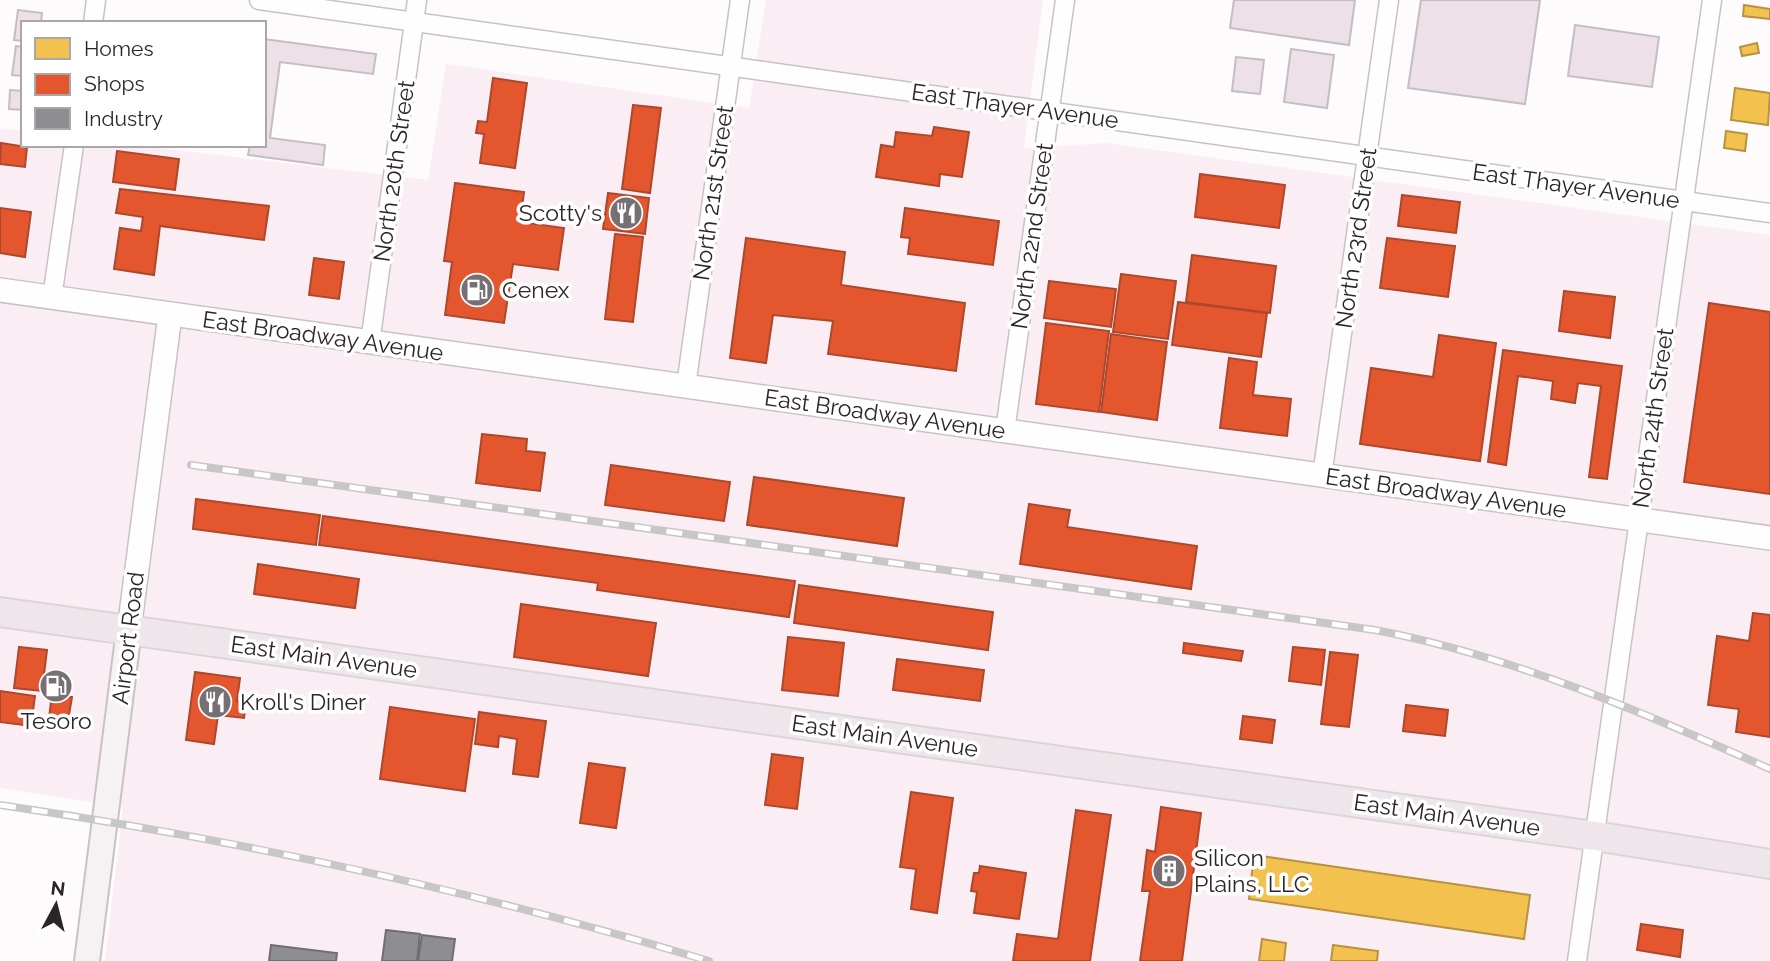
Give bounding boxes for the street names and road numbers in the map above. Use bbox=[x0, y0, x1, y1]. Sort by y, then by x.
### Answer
street label: North 20th Street bbox=[367, 78, 420, 263]
street label: East Thayer Avenue bbox=[910, 78, 1120, 133]
street label: North 21st Street bbox=[687, 103, 738, 282]
street label: North 22nd Street bbox=[1005, 141, 1058, 331]
street label: North 23rd Street bbox=[1329, 146, 1382, 330]
street label: East Thayer Avenue bbox=[1471, 158, 1681, 213]
street label: East Broadway Avenue bbox=[201, 305, 445, 366]
street label: North 24th Street bbox=[1626, 326, 1679, 510]
street label: East Broadway Avenue bbox=[763, 383, 1007, 444]
street label: East Broadway Avenue bbox=[1324, 462, 1568, 523]
street label: Airport Road bbox=[106, 570, 149, 706]
street label: East Main Avenue bbox=[229, 630, 419, 683]
street label: East Main Avenue bbox=[790, 709, 980, 762]
street label: East Main Avenue bbox=[1352, 788, 1542, 841]

